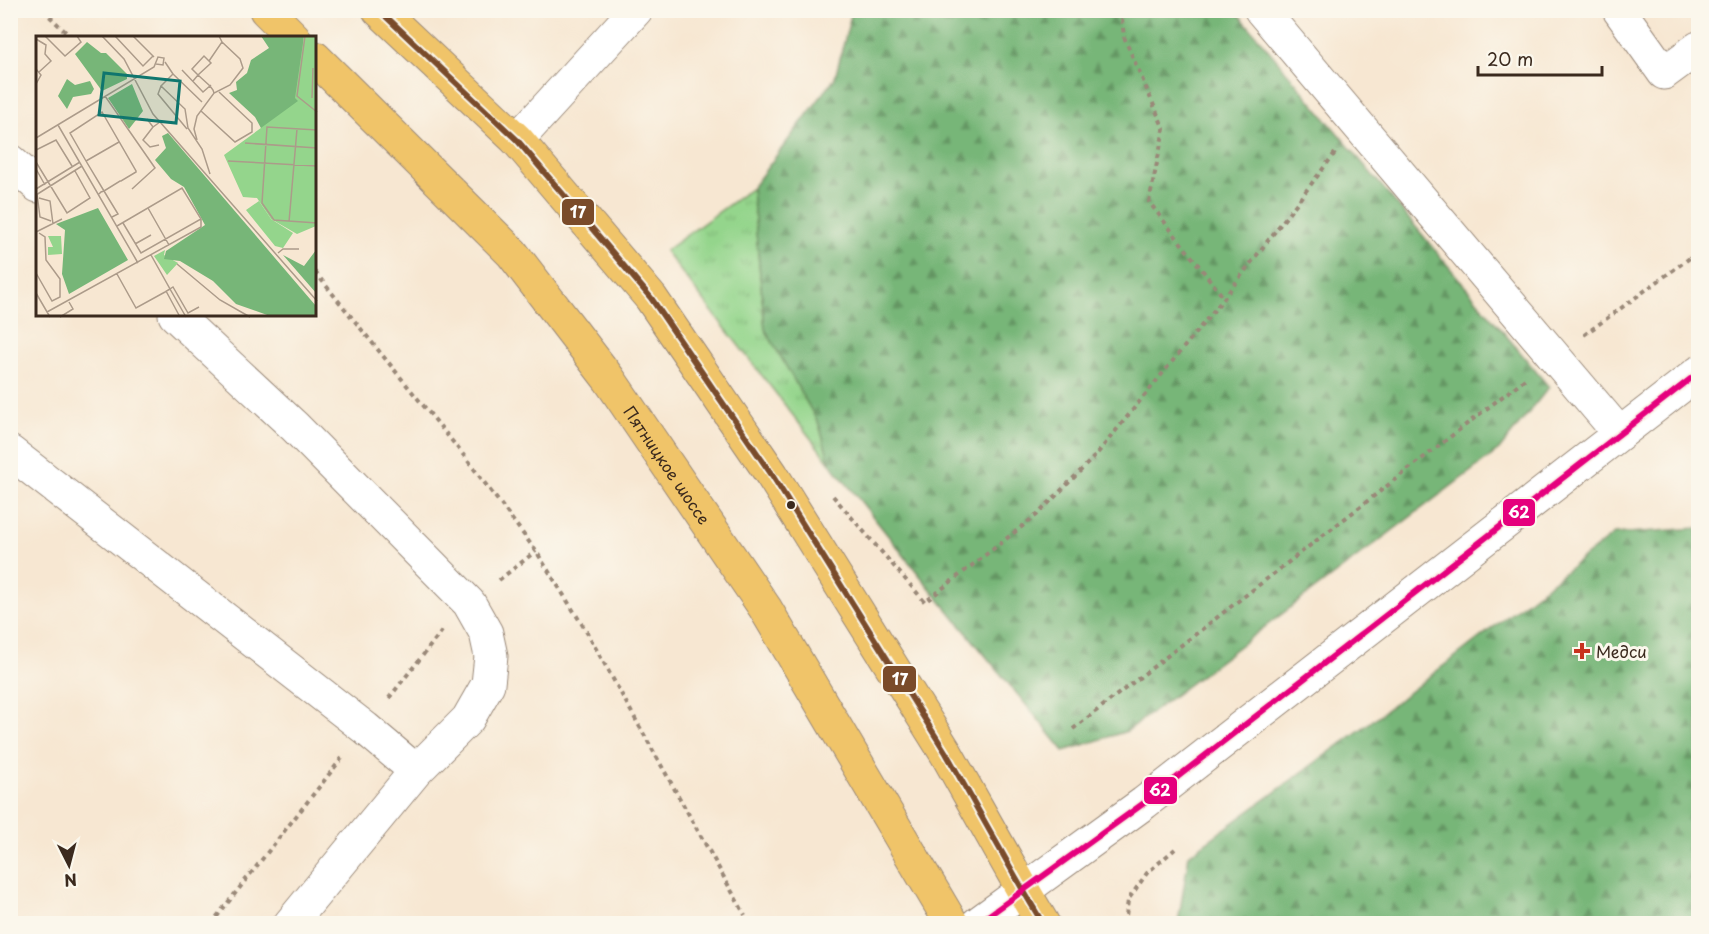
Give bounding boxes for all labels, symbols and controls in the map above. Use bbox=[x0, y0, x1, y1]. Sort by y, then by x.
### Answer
inset map bbox=[36, 36, 316, 316]
scale bar bbox=[1478, 39, 1602, 77]
text: 20 m bbox=[1487, 45, 1533, 72]
line badge: 17 bbox=[561, 198, 595, 226]
text: 17 bbox=[570, 199, 587, 223]
street label: Пятницкое шоссе bbox=[618, 401, 716, 529]
line badge: 62 bbox=[1502, 498, 1536, 527]
unlabelled marker bbox=[785, 499, 797, 511]
text: 62 bbox=[1508, 499, 1530, 523]
place label: Медси bbox=[1596, 639, 1647, 663]
marker: Медси bbox=[1573, 642, 1591, 660]
line badge: 17 bbox=[882, 665, 917, 693]
text: 17 bbox=[892, 666, 909, 690]
line badge: 62 bbox=[1143, 776, 1178, 805]
text: 62 bbox=[1149, 777, 1171, 801]
north arrow bbox=[39, 835, 99, 895]
text: N bbox=[63, 868, 78, 894]

